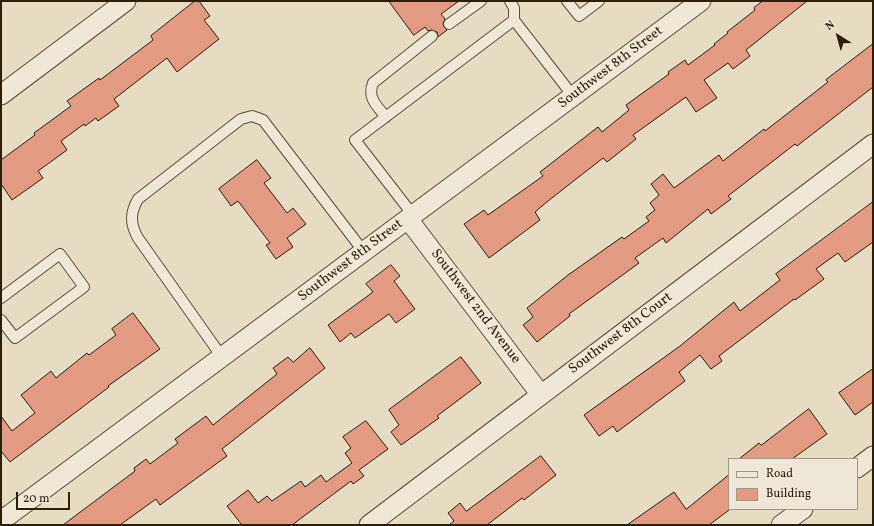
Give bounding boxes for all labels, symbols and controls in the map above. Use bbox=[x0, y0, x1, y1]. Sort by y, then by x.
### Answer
north arrow bbox=[818, 16, 858, 56]
text: N bbox=[823, 18, 838, 34]
street label: Southwest 8th Street bbox=[555, 23, 667, 113]
street label: Southwest 8th Street bbox=[295, 216, 407, 306]
street label: Southwest 2nd Avenue bbox=[426, 246, 524, 368]
street label: Southwest 8th Court bbox=[566, 290, 676, 378]
legend bbox=[728, 458, 858, 510]
text: Road bbox=[766, 466, 793, 482]
scale bar bbox=[18, 484, 72, 510]
text: Building bbox=[766, 486, 811, 502]
text: 20 m bbox=[23, 491, 50, 507]

